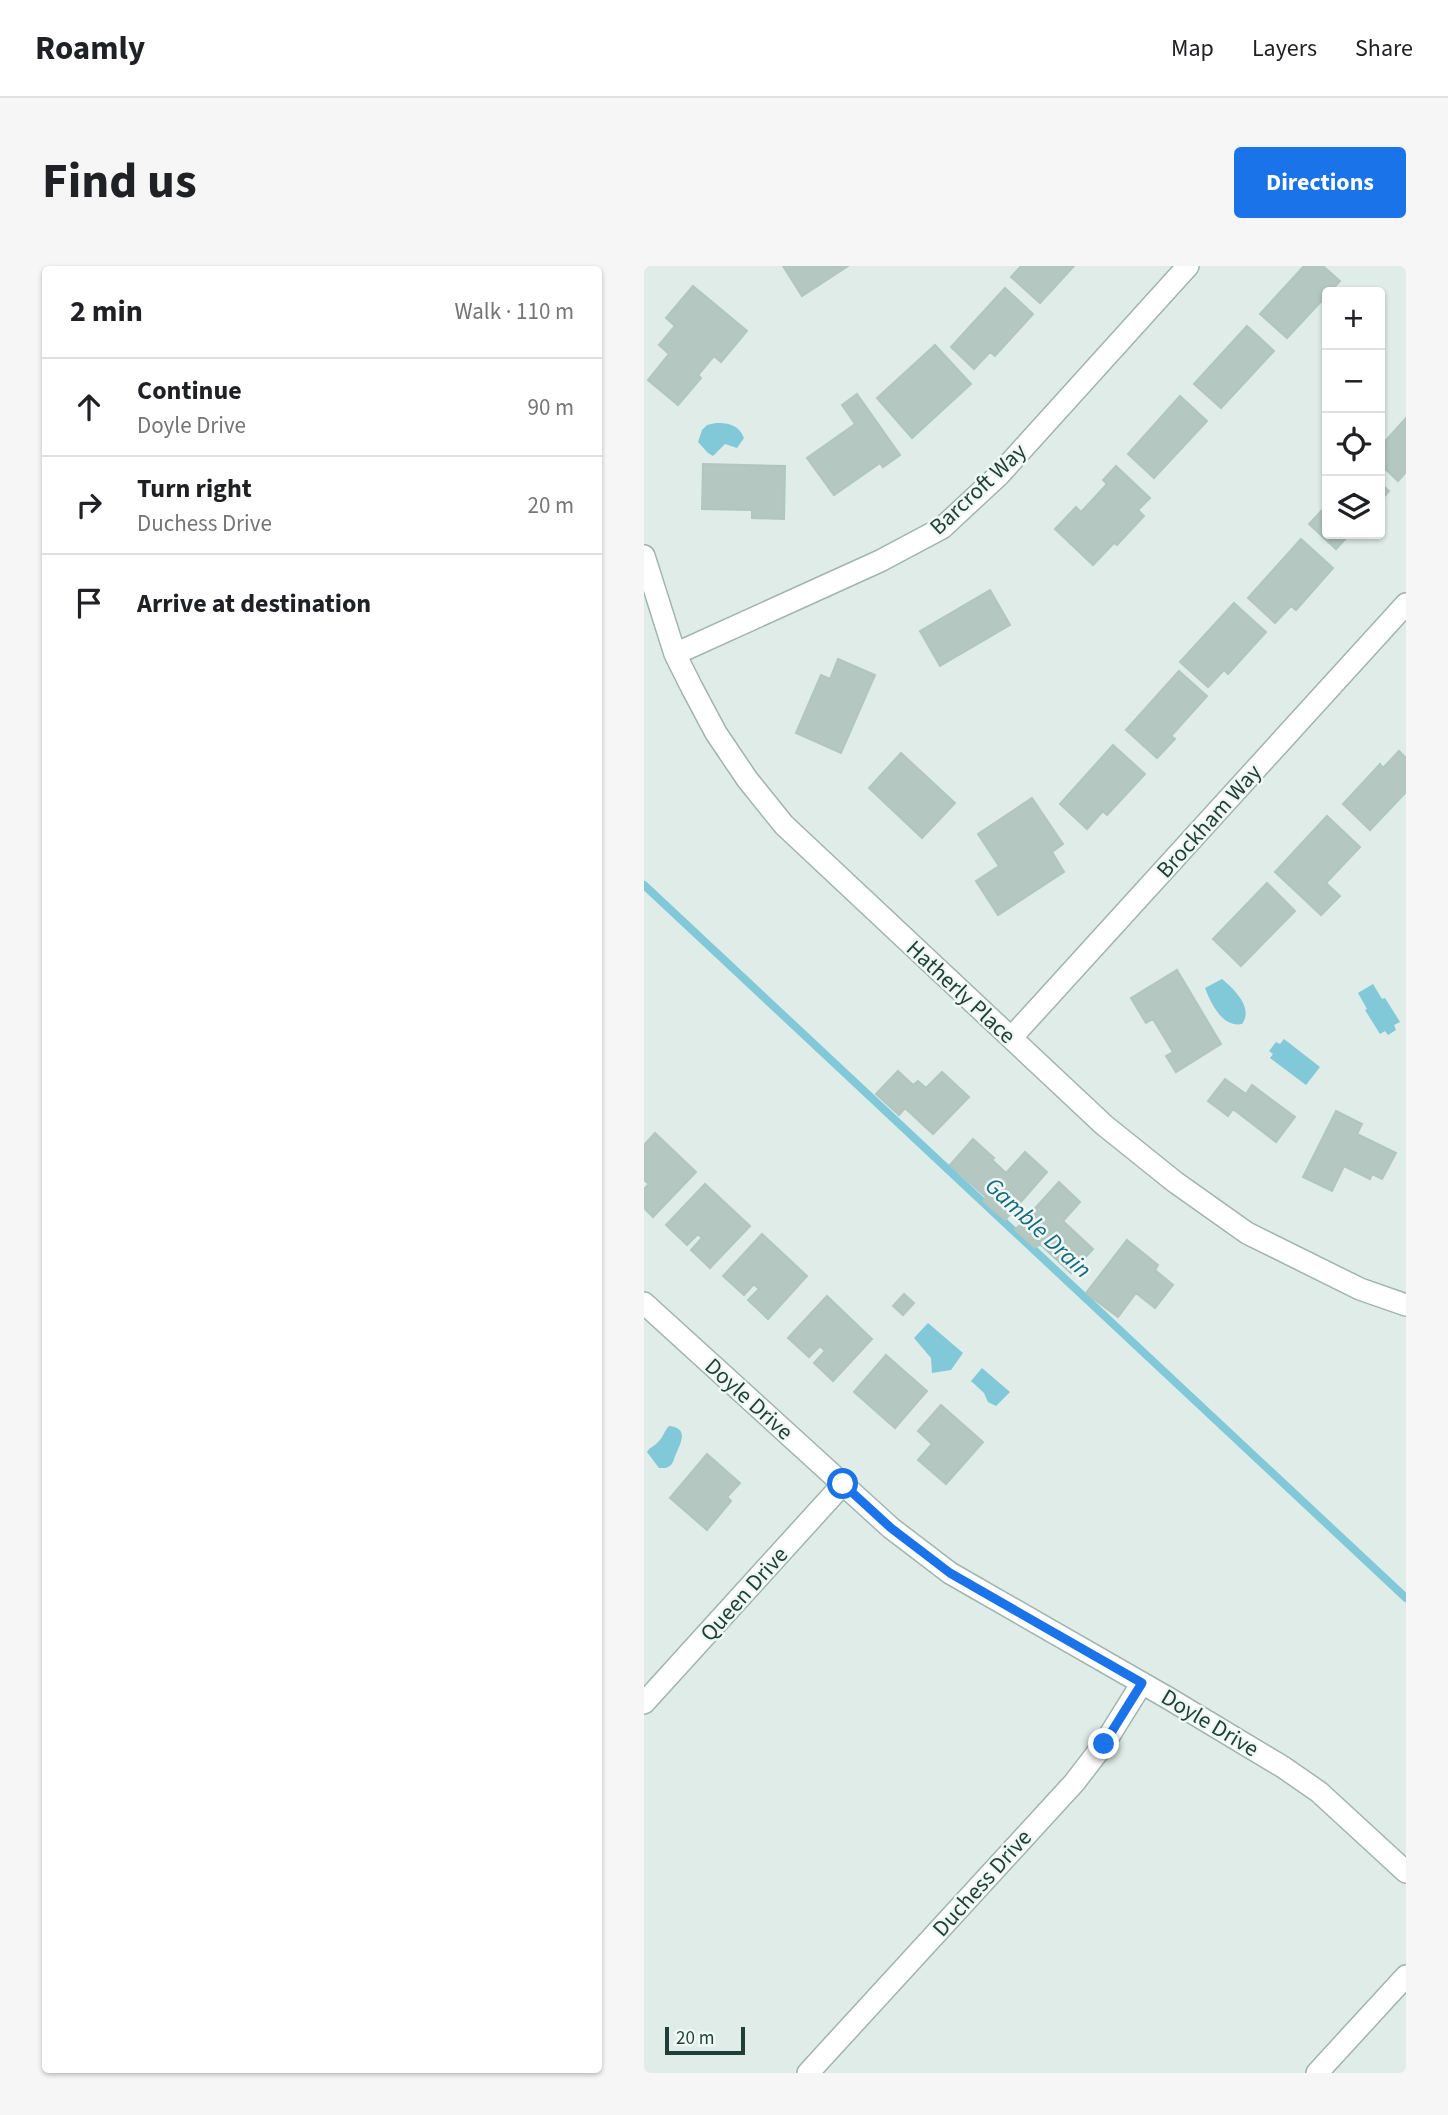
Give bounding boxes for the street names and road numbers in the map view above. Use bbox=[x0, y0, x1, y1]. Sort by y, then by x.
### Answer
street label: Barcroft Way bbox=[922, 435, 1034, 543]
street label: Brockham Way bbox=[1149, 756, 1269, 885]
street label: Hatherly Place bbox=[899, 933, 1023, 1051]
street label: Doyle Drive bbox=[697, 1350, 801, 1448]
street label: Queen Drive bbox=[692, 1539, 796, 1649]
street label: Doyle Drive bbox=[1155, 1681, 1265, 1765]
street label: Duchess Drive bbox=[925, 1822, 1039, 1944]

